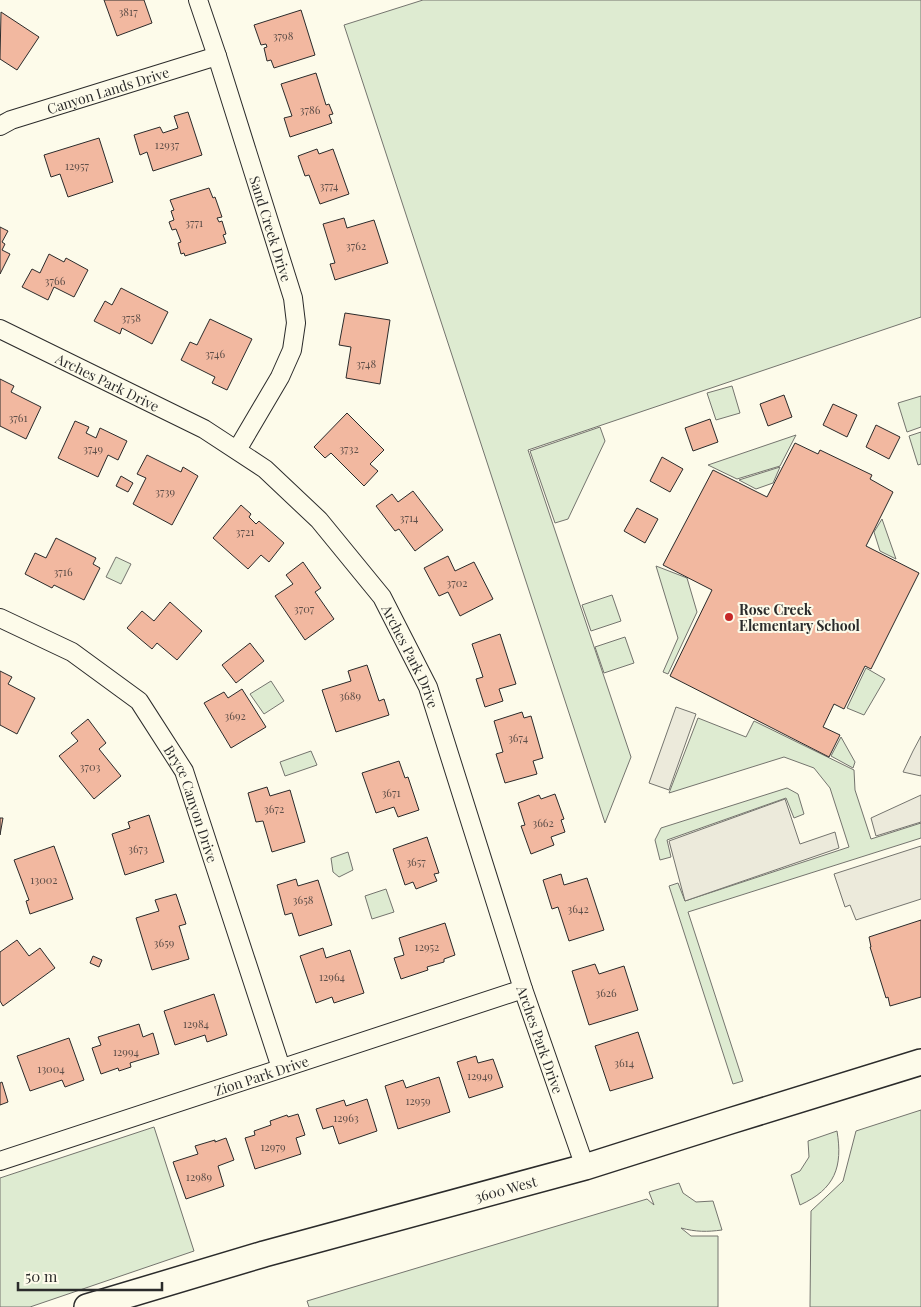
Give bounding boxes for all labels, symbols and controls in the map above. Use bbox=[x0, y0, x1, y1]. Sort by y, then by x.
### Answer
house number: 3817 bbox=[118, 4, 138, 19]
house number: 3798 bbox=[273, 28, 294, 43]
street label: Canyon Lands Drive bbox=[44, 62, 171, 118]
house number: 3786 bbox=[300, 102, 321, 117]
house number: 12937 bbox=[155, 137, 180, 152]
house number: 12957 bbox=[65, 158, 90, 173]
street label: Sand Creek Drive bbox=[246, 173, 297, 284]
house number: 3774 bbox=[320, 178, 339, 193]
house number: 3771 bbox=[185, 215, 203, 230]
house number: 3762 bbox=[346, 238, 366, 253]
house number: 3766 bbox=[45, 273, 66, 288]
house number: 3758 bbox=[121, 310, 141, 325]
house number: 3746 bbox=[205, 346, 225, 361]
street label: Arches Park Drive bbox=[52, 348, 163, 415]
house number: 3748 bbox=[356, 356, 376, 371]
house number: 3761 bbox=[8, 410, 28, 425]
house number: 3749 bbox=[83, 441, 103, 456]
house number: 3732 bbox=[339, 441, 359, 456]
house number: 3739 bbox=[155, 484, 175, 499]
house number: 3714 bbox=[400, 510, 419, 525]
house number: 3721 bbox=[236, 524, 254, 539]
house number: 3716 bbox=[53, 564, 73, 579]
house number: 3702 bbox=[446, 575, 468, 590]
street label: Arches Park Drive bbox=[377, 600, 444, 710]
place label: Rose Creek Elementary School bbox=[739, 600, 860, 635]
house number: 3707 bbox=[294, 601, 315, 616]
marker: Rose Creek Elementary School bbox=[723, 611, 735, 623]
house number: 3689 bbox=[339, 688, 361, 703]
house number: 3692 bbox=[224, 708, 246, 723]
house number: 3674 bbox=[508, 730, 529, 745]
street label: Bryce Canyon Drive bbox=[160, 741, 223, 865]
house number: 3703 bbox=[80, 759, 101, 774]
house number: 3671 bbox=[381, 785, 401, 800]
house number: 3672 bbox=[264, 801, 284, 816]
house number: 3662 bbox=[532, 815, 554, 830]
house number: 3673 bbox=[128, 841, 148, 856]
house number: 3657 bbox=[406, 854, 426, 869]
house number: 13002 bbox=[30, 872, 58, 887]
house number: 3658 bbox=[293, 892, 314, 907]
house number: 3642 bbox=[567, 901, 589, 916]
house number: 3659 bbox=[154, 935, 175, 950]
house number: 12952 bbox=[415, 939, 439, 954]
house number: 12964 bbox=[319, 969, 346, 984]
street label: Arches Park Drive bbox=[513, 982, 568, 1096]
house number: 3626 bbox=[595, 985, 617, 1000]
house number: 12984 bbox=[183, 1016, 210, 1031]
house number: 12994 bbox=[113, 1044, 140, 1059]
street label: Zion Park Drive bbox=[212, 1051, 311, 1099]
house number: 3614 bbox=[614, 1055, 635, 1070]
house number: 13004 bbox=[37, 1061, 65, 1076]
house number: 12949 bbox=[467, 1068, 493, 1083]
house number: 12959 bbox=[405, 1093, 431, 1108]
house number: 12963 bbox=[333, 1110, 359, 1125]
house number: 12979 bbox=[260, 1139, 286, 1154]
house number: 12989 bbox=[186, 1169, 213, 1184]
street label: 3600 West bbox=[472, 1171, 540, 1206]
scale bar bbox=[18, 1260, 161, 1292]
text: 50 m bbox=[25, 1266, 58, 1286]

